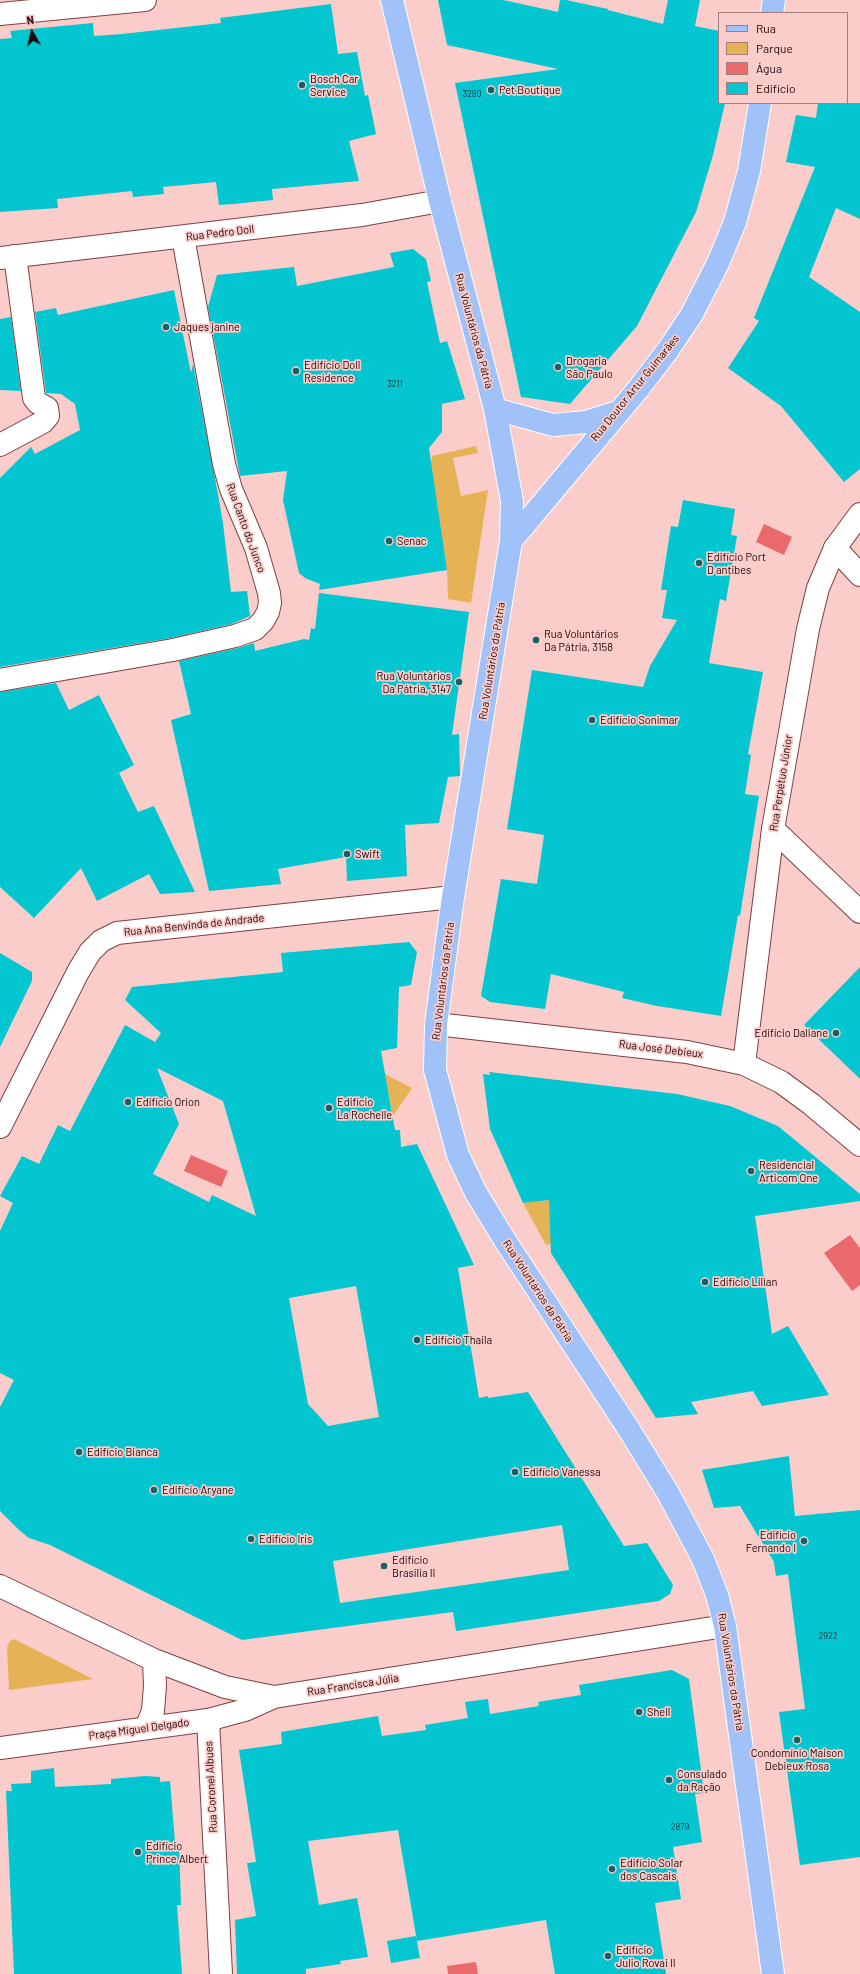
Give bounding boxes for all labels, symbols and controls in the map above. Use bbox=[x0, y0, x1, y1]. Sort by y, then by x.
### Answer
north arrow bbox=[12, 12, 52, 52]
legend bbox=[718, 12, 848, 104]
text: N bbox=[26, 13, 35, 27]
text: Rua bbox=[756, 21, 776, 35]
text: Parque bbox=[756, 41, 793, 55]
text: Água bbox=[756, 61, 782, 75]
place label: Bosch Car Service bbox=[310, 72, 358, 98]
marker: Bosch Car Service bbox=[297, 80, 307, 90]
text: Edifício bbox=[756, 81, 796, 95]
place label: Pet Boutique bbox=[499, 83, 561, 97]
marker: Pet Boutique bbox=[486, 85, 496, 95]
house number: 3280 bbox=[462, 89, 482, 99]
street label: Rua Pedro Doll bbox=[185, 222, 255, 244]
street label: Rua Voluntários da Pátria bbox=[452, 272, 496, 390]
place label: Jaques janine bbox=[174, 320, 240, 334]
marker: Jaques janine bbox=[161, 322, 171, 332]
street label: Rua Doutor Artur Guimarães bbox=[588, 332, 682, 444]
place label: Drogaria São Paulo bbox=[566, 354, 613, 380]
place label: Edifício Doll Residence bbox=[304, 358, 360, 384]
marker: Drogaria São Paulo bbox=[553, 362, 563, 372]
marker: Edifício Doll Residence bbox=[291, 366, 301, 376]
house number: 3211 bbox=[387, 379, 403, 389]
street label: Rua Canto do Junco bbox=[224, 481, 268, 575]
place label: Senac bbox=[397, 534, 427, 548]
marker: Senac bbox=[384, 536, 394, 546]
place label: Edifício Port D antibes bbox=[707, 550, 766, 576]
marker: Edifício Port D antibes bbox=[694, 558, 704, 568]
street label: Rua Voluntários da Pátria bbox=[476, 601, 508, 721]
place label: Rua Voluntários Da Pátria, 3158 bbox=[544, 627, 618, 653]
marker: Rua Voluntários Da Pátria, 3158 bbox=[531, 635, 541, 645]
place label: Rua Voluntários Da Pátria, 3147 bbox=[377, 669, 451, 695]
marker: Rua Voluntários Da Pátria, 3147 bbox=[454, 677, 464, 687]
place label: Edifício Sonimar bbox=[600, 713, 678, 727]
marker: Edifício Sonimar bbox=[587, 715, 597, 725]
street label: Rua Perpétuo Júnior bbox=[767, 734, 795, 832]
place label: Swift bbox=[355, 847, 380, 861]
marker: Swift bbox=[342, 849, 352, 859]
street label: Rua Ana Benvinda de Andrade bbox=[123, 911, 265, 939]
street label: Rua Voluntários da Pátria bbox=[429, 921, 457, 1041]
place label: Edifício Daliane bbox=[755, 1026, 828, 1040]
marker: Edifício Daliane bbox=[831, 1028, 841, 1038]
street label: Rua José Debieux bbox=[618, 1037, 704, 1061]
place label: Edifício Orion bbox=[136, 1095, 200, 1109]
place label: Edifício La Rochelle bbox=[337, 1095, 392, 1121]
marker: Edifício Orion bbox=[123, 1097, 133, 1107]
marker: Edifício La Rochelle bbox=[324, 1103, 334, 1113]
place label: Residencial Articom One bbox=[759, 1158, 818, 1184]
marker: Residencial Articom One bbox=[746, 1166, 756, 1176]
street label: Rua Voluntários da Pátria bbox=[500, 1238, 576, 1344]
place label: Edifício Lilian bbox=[713, 1275, 777, 1289]
marker: Edifício Lilian bbox=[700, 1277, 710, 1287]
place label: Edifício Thaila bbox=[425, 1333, 492, 1347]
marker: Edifício Thaila bbox=[412, 1335, 422, 1345]
place label: Edifício Bianca bbox=[87, 1445, 158, 1459]
marker: Edifício Bianca bbox=[74, 1447, 84, 1457]
place label: Edifício Vanessa bbox=[523, 1465, 601, 1479]
marker: Edifício Vanessa bbox=[510, 1467, 520, 1477]
place label: Edifício Aryane bbox=[162, 1483, 234, 1497]
marker: Edifício Aryane bbox=[149, 1485, 159, 1495]
place label: Edifício Fernando I bbox=[746, 1528, 796, 1554]
place label: Edifício Iris bbox=[259, 1532, 312, 1546]
marker: Edifício Iris bbox=[246, 1534, 256, 1544]
marker: Edifício Fernando I bbox=[799, 1536, 809, 1546]
place label: Edifício Brasilia II bbox=[392, 1553, 435, 1579]
marker: Edifício Brasilia II bbox=[379, 1561, 389, 1571]
street label: Rua Voluntários da Pátria bbox=[715, 1612, 747, 1732]
house number: 2922 bbox=[818, 1631, 838, 1641]
street label: Rua Francisca Júlia bbox=[306, 1671, 400, 1699]
place label: Shell bbox=[647, 1705, 670, 1719]
marker: Shell bbox=[634, 1707, 644, 1717]
street label: Praça Miguel Delgado bbox=[88, 1715, 190, 1743]
marker: Condomínio Maison Debieux Rosa bbox=[792, 1735, 802, 1745]
street label: Rua Coronel Albues bbox=[202, 1741, 220, 1833]
place label: Condomínio Maison Debieux Rosa bbox=[751, 1746, 843, 1772]
place label: Consulado da Ração bbox=[677, 1767, 727, 1793]
marker: Consulado da Ração bbox=[664, 1775, 674, 1785]
house number: 2879 bbox=[671, 1822, 689, 1832]
place label: Edifício Prince Albert bbox=[146, 1839, 208, 1865]
marker: Edifício Prince Albert bbox=[133, 1847, 143, 1857]
place label: Edifício Solar dos Cascais bbox=[620, 1856, 683, 1882]
marker: Edifício Solar dos Cascais bbox=[607, 1864, 617, 1874]
place label: Edifício Julio Rovai II bbox=[616, 1943, 676, 1969]
marker: Edifício Julio Rovai II bbox=[603, 1951, 613, 1961]

